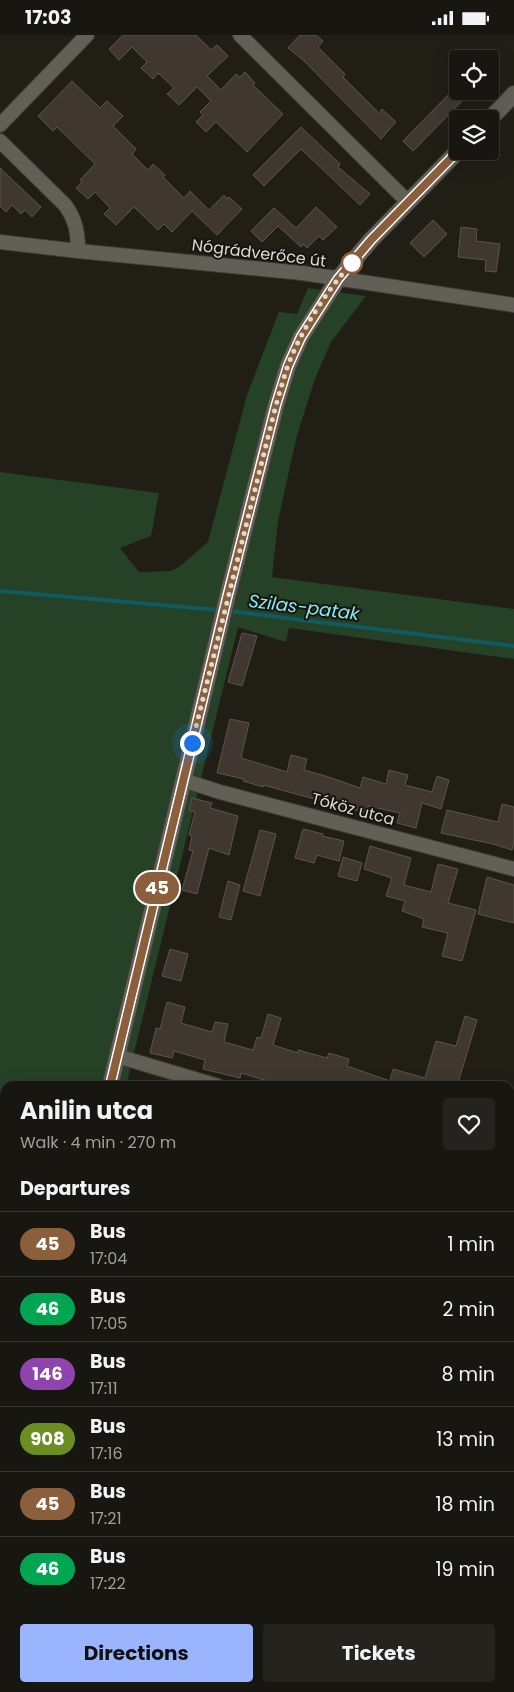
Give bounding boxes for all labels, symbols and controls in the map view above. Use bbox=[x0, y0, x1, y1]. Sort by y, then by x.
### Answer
text: 17:03 bbox=[25, 4, 72, 31]
map controls bbox=[449, 50, 499, 160]
button: locate bbox=[449, 50, 499, 100]
button: layers bbox=[449, 110, 499, 160]
street label: Nógrádverőce út bbox=[191, 233, 328, 273]
unlabelled marker bbox=[341, 252, 363, 274]
water label: Szilas-patak bbox=[247, 588, 361, 626]
your location bbox=[180, 731, 205, 756]
street label: Tóköz utca bbox=[309, 787, 397, 831]
line badge: 45 bbox=[134, 872, 180, 904]
text: 45 bbox=[145, 875, 169, 900]
text: Anilin utca bbox=[20, 1094, 153, 1127]
button: heart bbox=[443, 1098, 495, 1150]
text: Walk · 4 min · 270 m bbox=[20, 1131, 176, 1154]
text: Departures bbox=[20, 1175, 130, 1202]
text: Bus bbox=[90, 1218, 126, 1245]
text: 45 bbox=[36, 1231, 59, 1256]
text: 1 min bbox=[447, 1231, 495, 1258]
text: 17:04 bbox=[90, 1247, 127, 1270]
text: Bus bbox=[90, 1283, 126, 1310]
text: 46 bbox=[36, 1296, 59, 1321]
text: 2 min bbox=[443, 1296, 495, 1323]
text: 17:05 bbox=[90, 1312, 127, 1335]
text: Bus bbox=[90, 1348, 126, 1375]
text: 146 bbox=[32, 1361, 63, 1386]
text: 8 min bbox=[442, 1361, 495, 1388]
text: 17:11 bbox=[90, 1377, 118, 1400]
text: Bus bbox=[90, 1413, 126, 1440]
text: 908 bbox=[30, 1426, 65, 1451]
text: 13 min bbox=[436, 1426, 495, 1453]
text: 17:16 bbox=[90, 1442, 123, 1465]
text: Bus bbox=[90, 1478, 126, 1505]
text: 45 bbox=[36, 1491, 59, 1516]
text: 18 min bbox=[435, 1491, 495, 1518]
text: 17:21 bbox=[90, 1507, 122, 1530]
text: Bus bbox=[90, 1543, 126, 1570]
text: 46 bbox=[36, 1556, 59, 1581]
text: 19 min bbox=[435, 1556, 495, 1583]
text: 17:22 bbox=[90, 1572, 126, 1595]
button: Directions bbox=[20, 1624, 253, 1682]
button: Tickets bbox=[263, 1624, 495, 1682]

